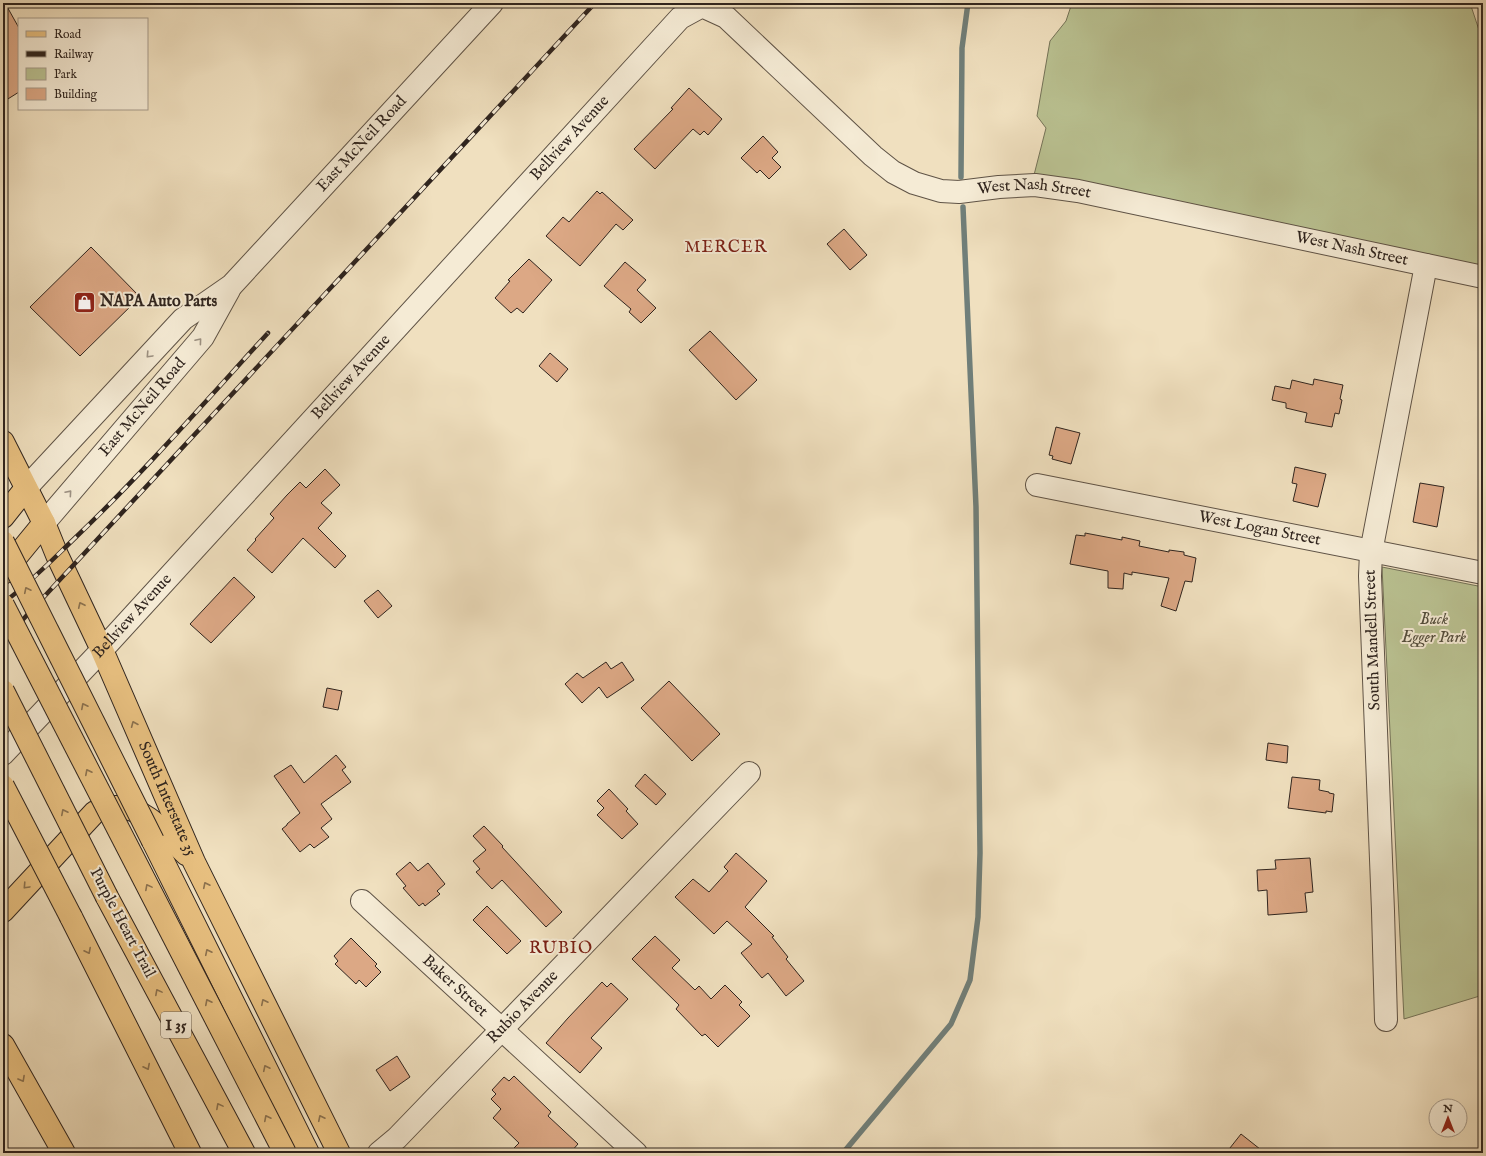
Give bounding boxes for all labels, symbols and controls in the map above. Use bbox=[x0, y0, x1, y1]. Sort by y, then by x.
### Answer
legend bbox=[18, 18, 148, 110]
text: Road bbox=[54, 27, 82, 42]
text: Railway bbox=[54, 47, 93, 62]
text: Park bbox=[54, 67, 77, 82]
text: Building bbox=[54, 87, 98, 102]
street label: East McNeil Road bbox=[313, 92, 411, 196]
street label: Bellview Avenue bbox=[526, 92, 614, 185]
street label: West Nash Street bbox=[976, 175, 1093, 204]
street label: West Nash Street bbox=[1294, 227, 1410, 271]
district label: MERCER bbox=[684, 237, 768, 258]
shop icon: NAPA Auto Parts bbox=[72, 289, 98, 315]
place label: NAPA Auto Parts bbox=[99, 292, 218, 312]
street label: Bellview Avenue bbox=[307, 331, 395, 424]
one-way arrow bbox=[194, 339, 201, 346]
one-way arrow bbox=[146, 350, 154, 358]
street label: East McNeil Road bbox=[95, 354, 191, 461]
one-way arrow bbox=[64, 490, 71, 498]
street label: West Logan Street bbox=[1197, 507, 1323, 551]
street label: South Mandell Street bbox=[1361, 569, 1385, 711]
street label: Bellview Avenue bbox=[89, 570, 177, 663]
one-way arrow bbox=[24, 586, 32, 594]
one-way arrow bbox=[78, 602, 86, 609]
park label: Buck Egger Park bbox=[1401, 610, 1467, 648]
one-way arrow bbox=[81, 703, 89, 710]
one-way arrow bbox=[131, 720, 139, 728]
street label: South Interstate 35 bbox=[133, 739, 200, 860]
one-way arrow bbox=[85, 769, 93, 776]
one-way arrow bbox=[62, 809, 69, 817]
street label: Purple Heart Trail bbox=[85, 865, 160, 982]
one-way arrow bbox=[24, 881, 31, 889]
one-way arrow bbox=[203, 882, 211, 889]
one-way arrow bbox=[145, 884, 153, 892]
district label: RUBIO bbox=[529, 938, 593, 959]
one-way arrow bbox=[83, 947, 91, 955]
one-way arrow bbox=[205, 948, 213, 956]
street label: Baker Street bbox=[418, 951, 492, 1022]
street label: Rubio Avenue bbox=[483, 966, 563, 1048]
one-way arrow bbox=[155, 988, 162, 996]
one-way arrow bbox=[261, 998, 268, 1006]
one-way arrow bbox=[206, 999, 213, 1007]
road number: I 35 bbox=[161, 1012, 191, 1038]
one-way arrow bbox=[142, 1063, 150, 1071]
one-way arrow bbox=[263, 1065, 271, 1072]
one-way arrow bbox=[17, 1074, 25, 1082]
north arrow bbox=[1428, 1098, 1468, 1138]
text: N bbox=[1442, 1102, 1453, 1116]
one-way arrow bbox=[216, 1103, 224, 1110]
one-way arrow bbox=[265, 1115, 272, 1122]
one-way arrow bbox=[318, 1115, 326, 1122]

